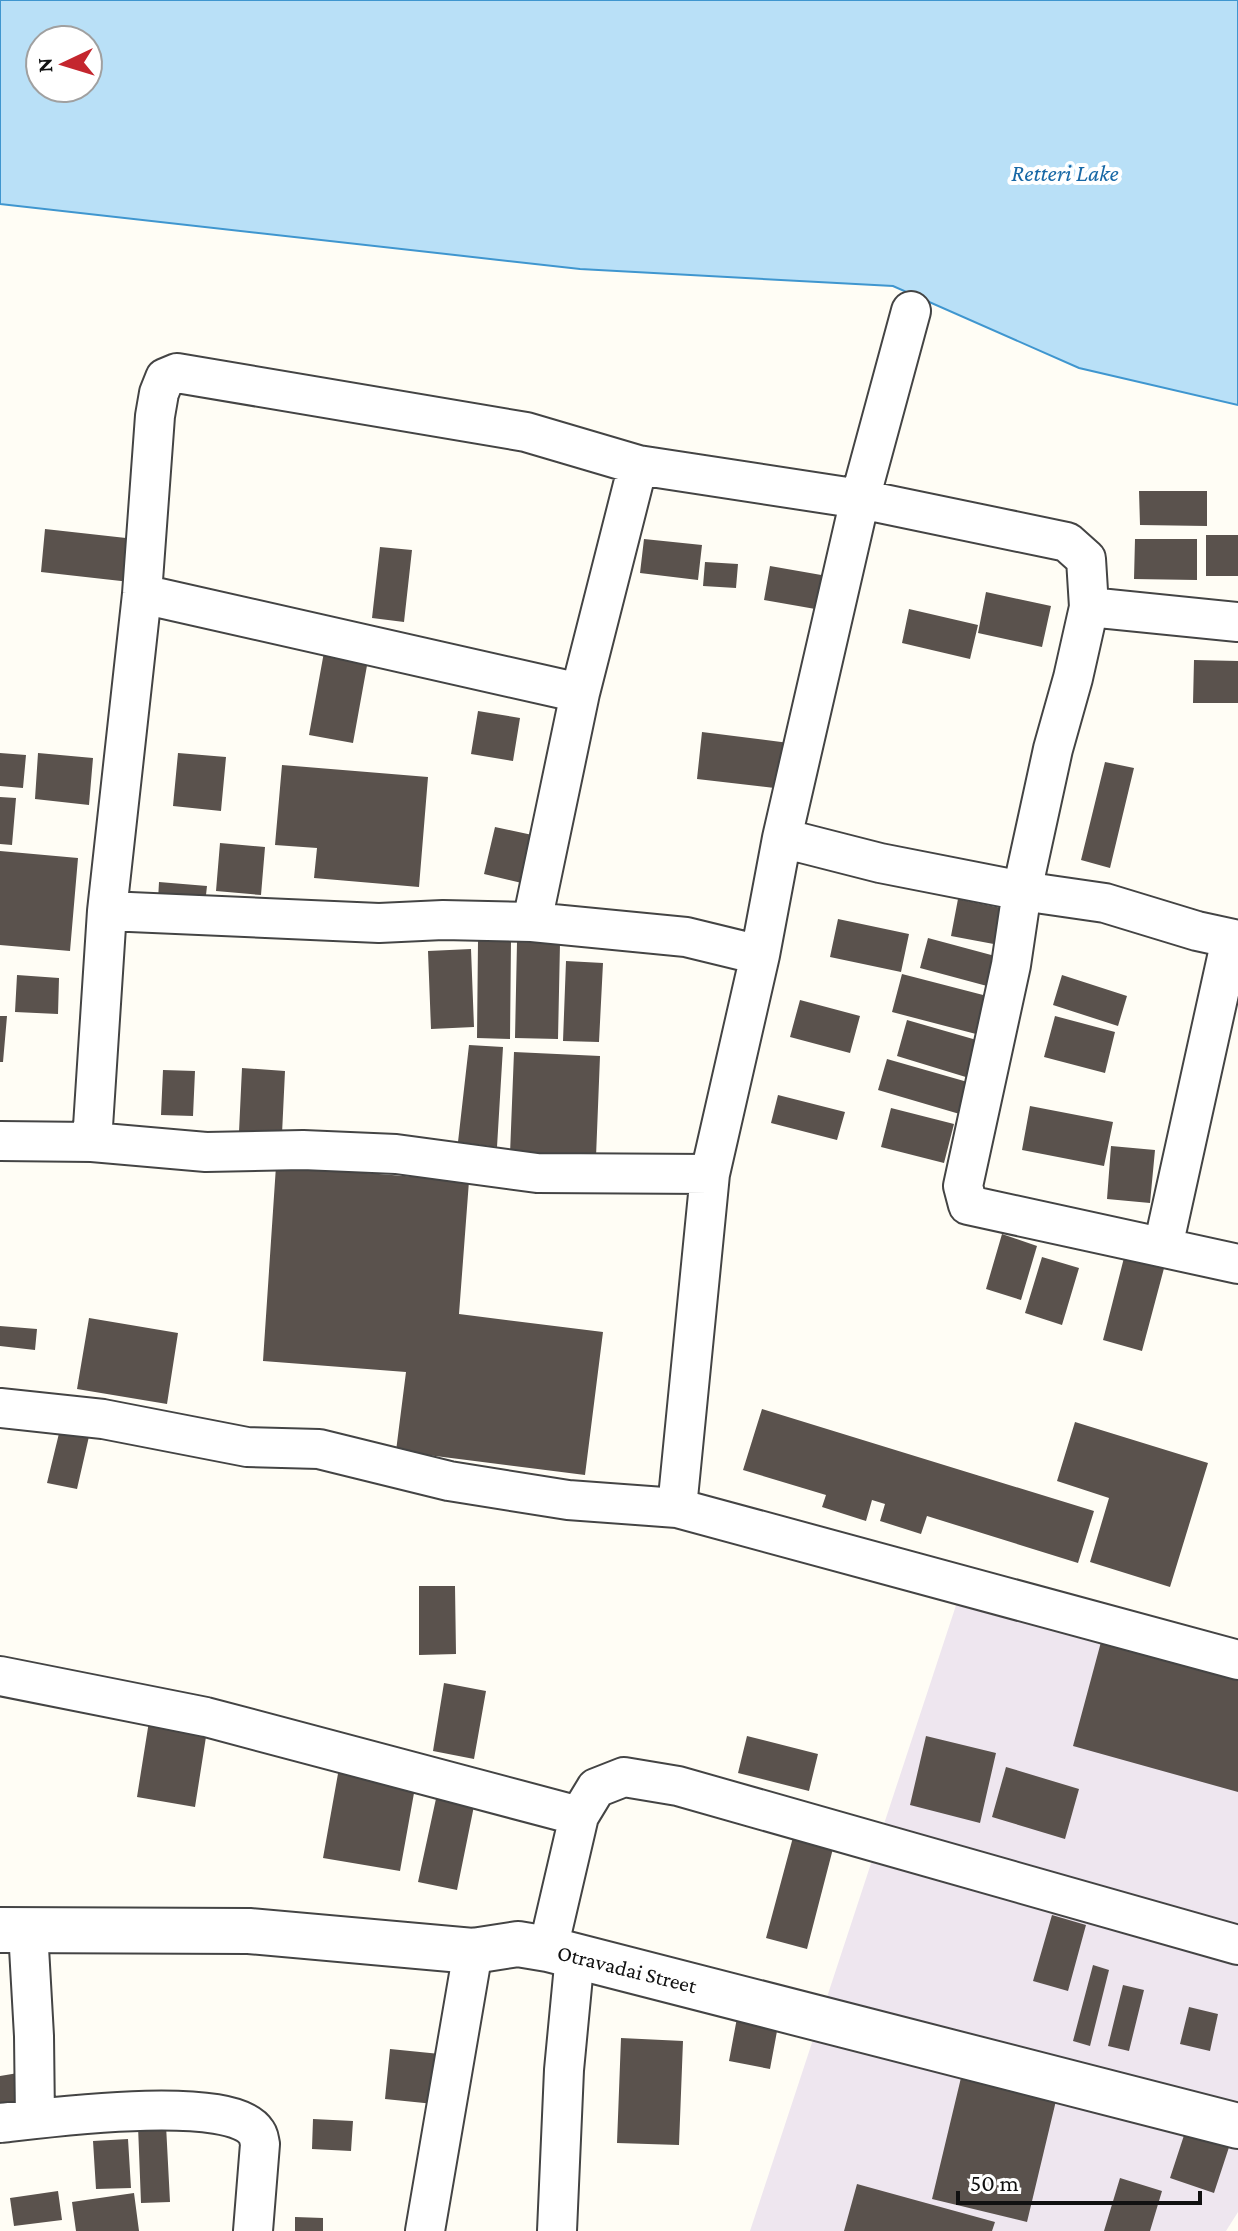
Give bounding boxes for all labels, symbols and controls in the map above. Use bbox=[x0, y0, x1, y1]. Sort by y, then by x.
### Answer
north arrow bbox=[24, 24, 104, 104]
text: N bbox=[32, 57, 58, 74]
water label: Retteri Lake bbox=[1011, 159, 1119, 186]
street label: Otravadai Street bbox=[555, 1940, 700, 1999]
scale bar bbox=[958, 2155, 1200, 2205]
text: 50 m bbox=[970, 2169, 1019, 2196]

